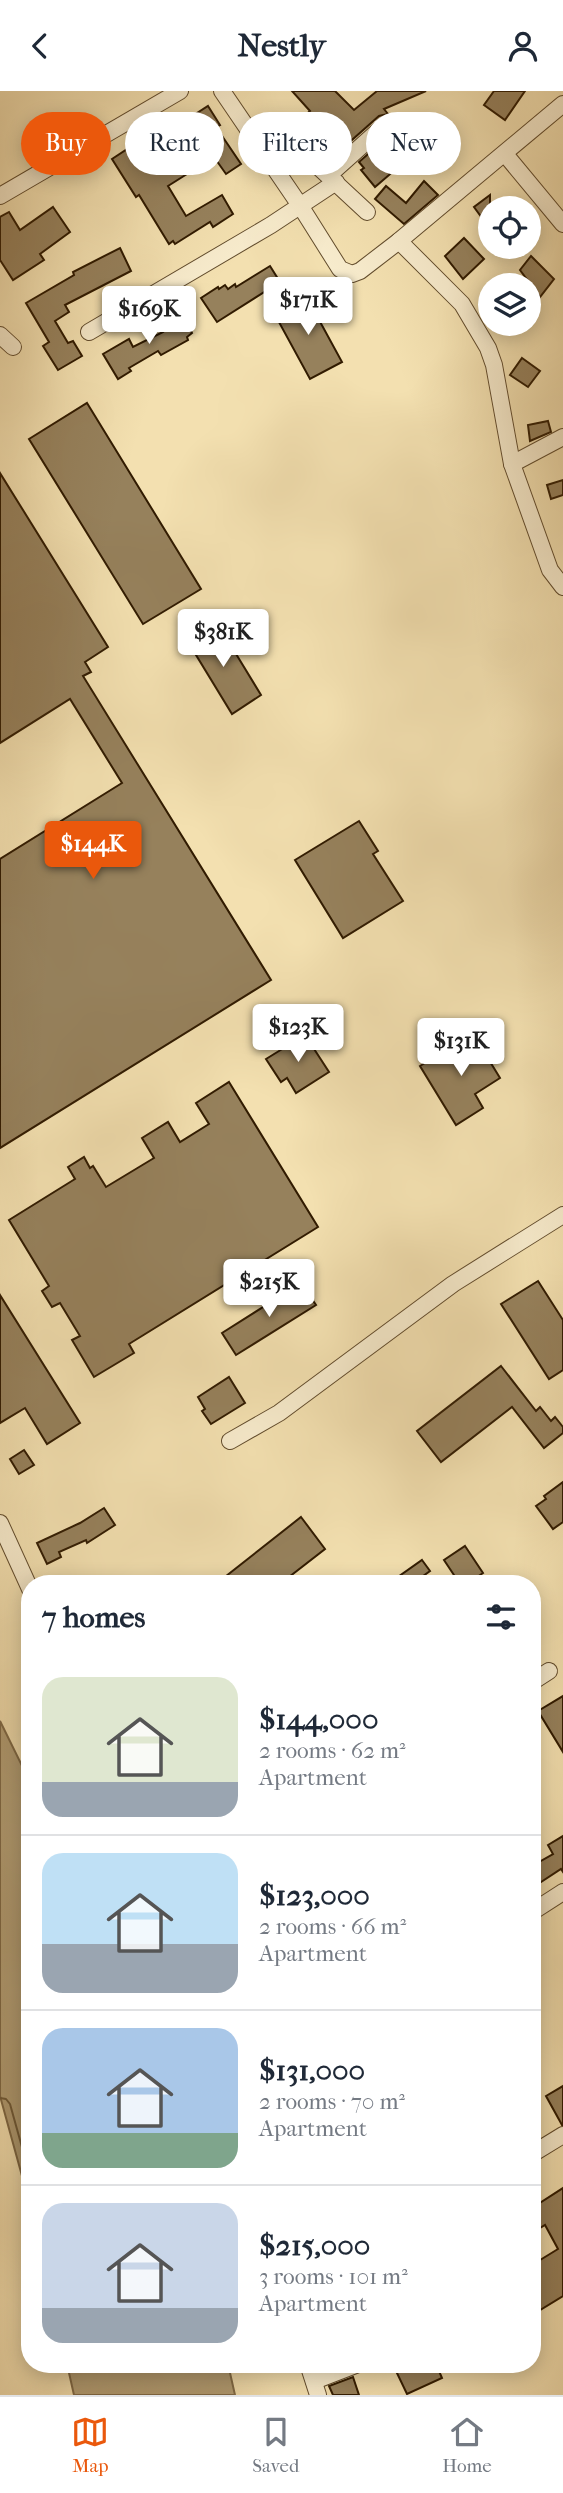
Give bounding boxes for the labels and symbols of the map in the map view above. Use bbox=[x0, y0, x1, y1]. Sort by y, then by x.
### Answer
pin: $171K bbox=[259, 278, 357, 337]
pin: $169K bbox=[100, 287, 198, 346]
pin: $381K bbox=[174, 609, 272, 669]
pin: $144K bbox=[44, 821, 142, 881]
pin: $123K bbox=[249, 1005, 347, 1064]
pin: $131K bbox=[412, 1019, 510, 1078]
pin: $215K bbox=[220, 1259, 318, 1319]

